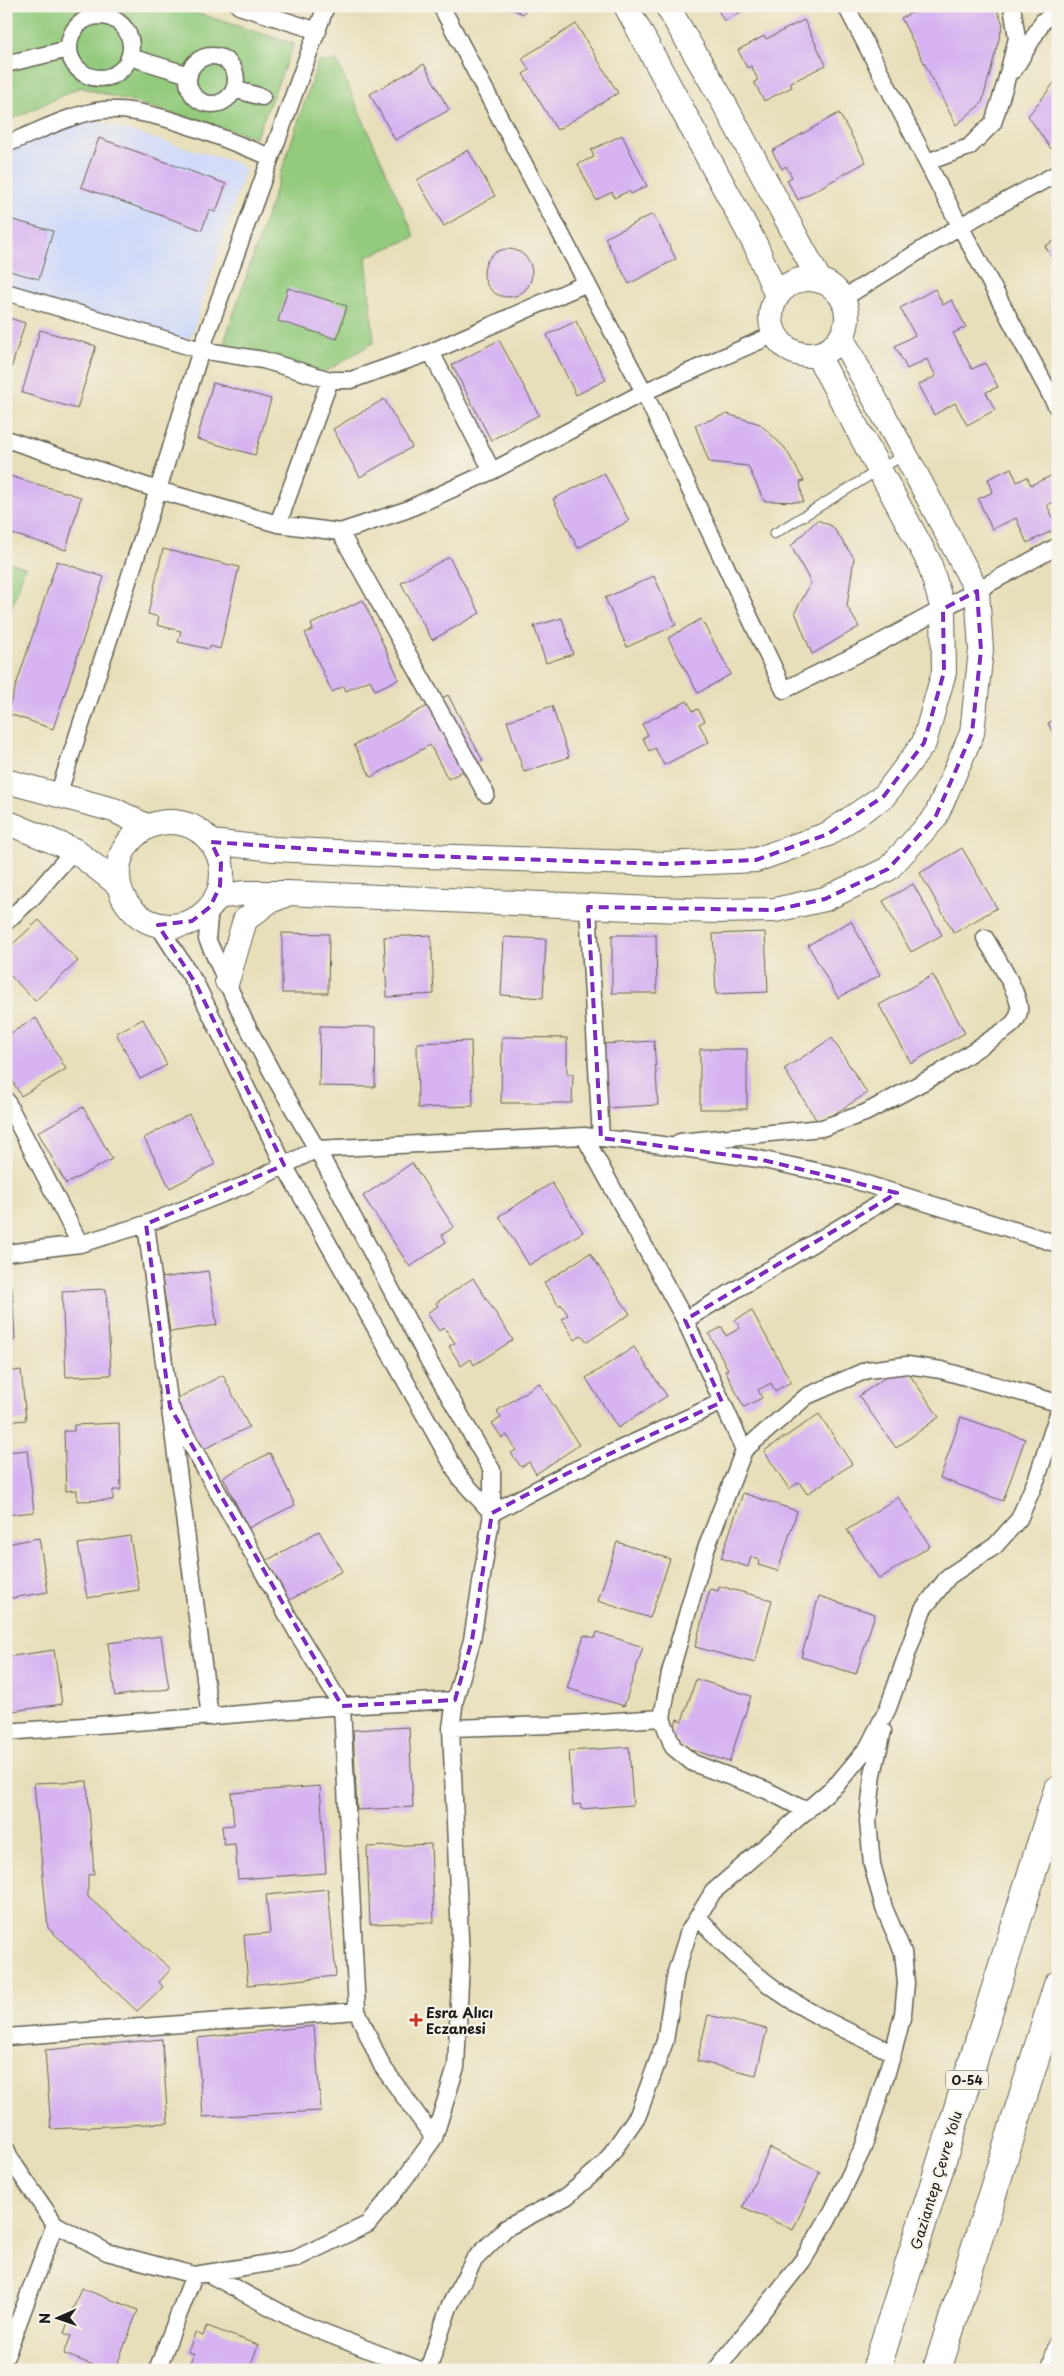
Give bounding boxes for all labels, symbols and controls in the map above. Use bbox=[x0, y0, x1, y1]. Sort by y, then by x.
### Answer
place label: Esra Alıcı Eczanesi bbox=[426, 2002, 493, 2039]
marker: Esra Alıcı Eczanesi bbox=[410, 2014, 422, 2026]
road number: O-54 bbox=[946, 2070, 988, 2090]
street label: Gaziantep Çevre Yolu bbox=[905, 2108, 967, 2252]
north arrow bbox=[32, 2294, 82, 2344]
text: N bbox=[34, 2313, 55, 2324]

